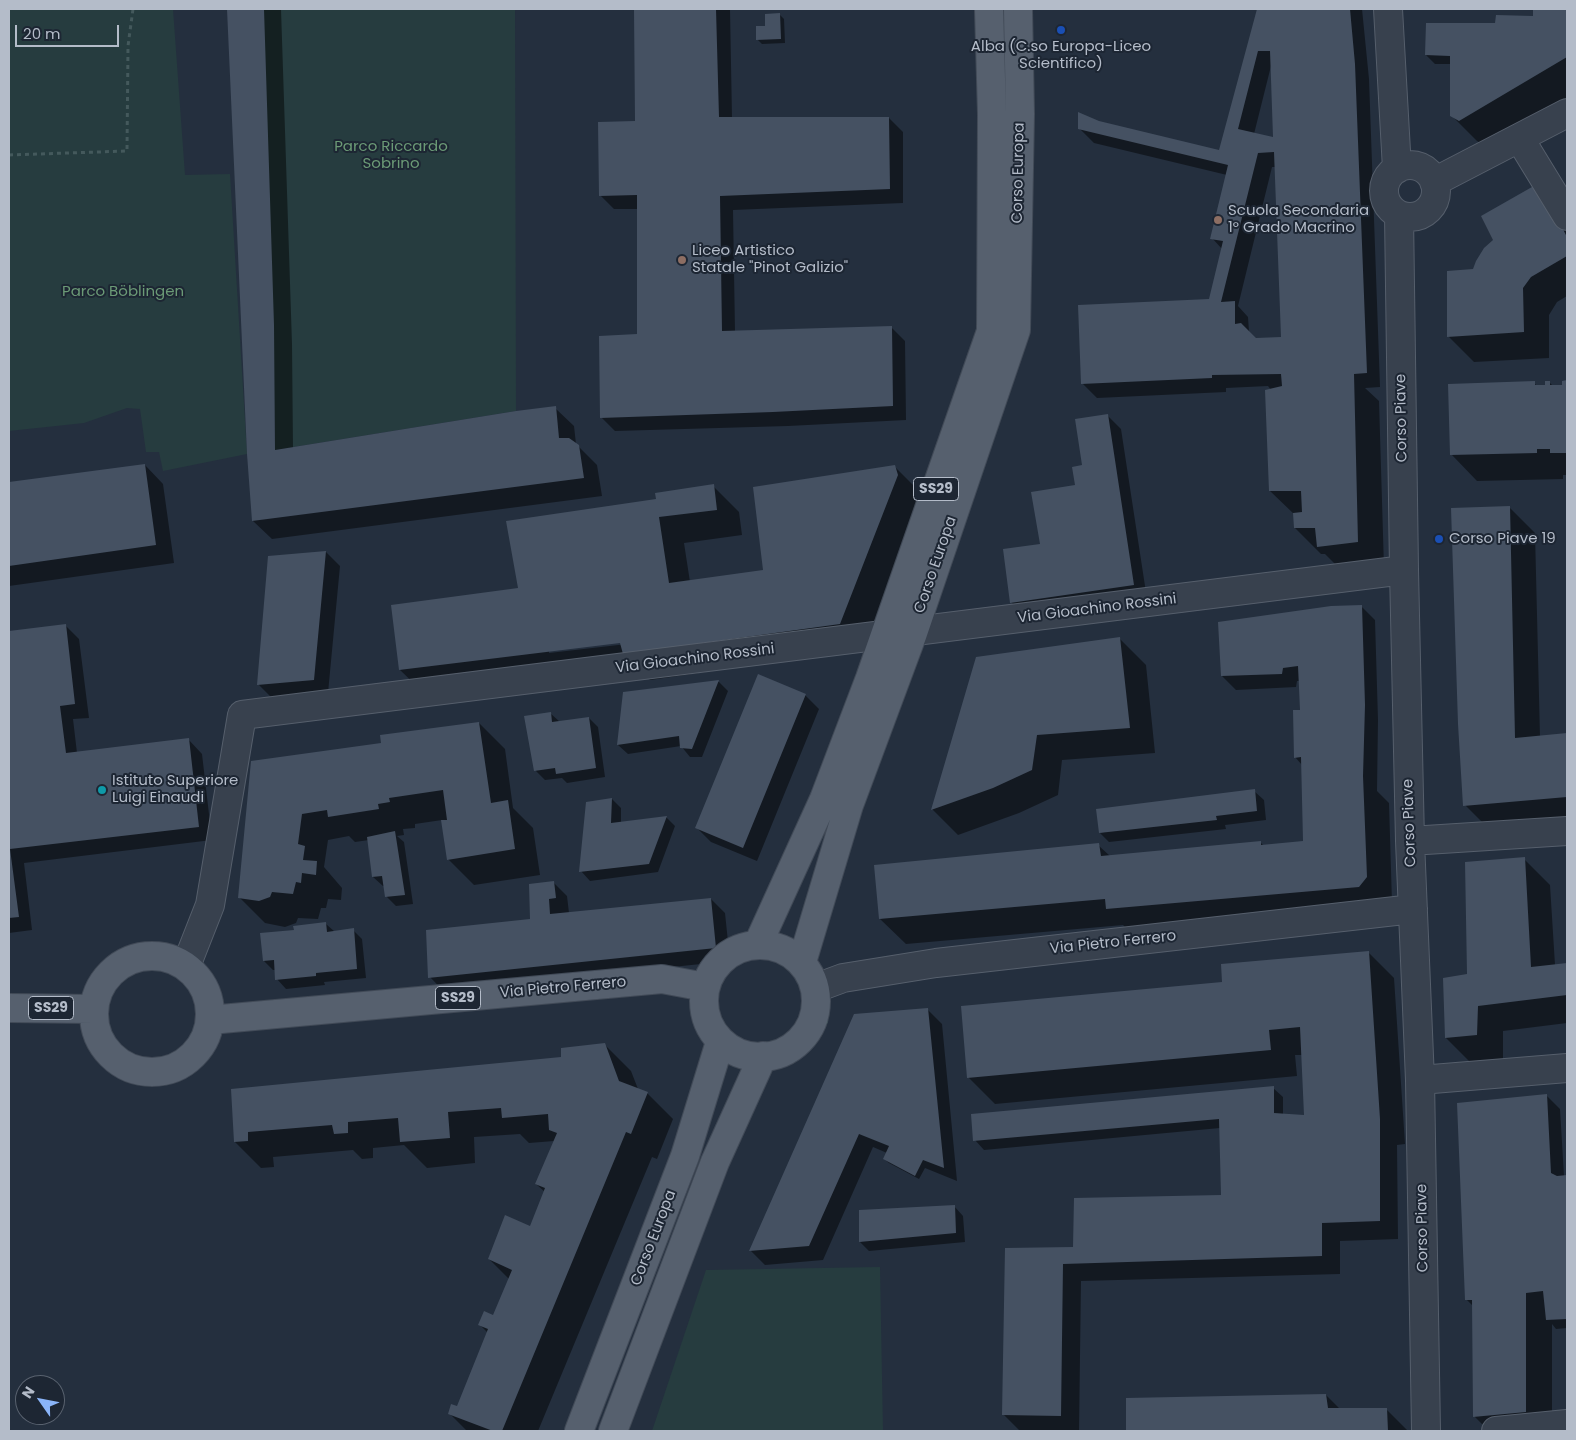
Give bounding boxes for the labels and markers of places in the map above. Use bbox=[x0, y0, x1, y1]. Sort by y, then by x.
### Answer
marker: Alba (C.so Europa-Liceo Scientifico) bbox=[1055, 24, 1067, 36]
place label: Alba (C.so Europa-Liceo Scientifico) bbox=[971, 38, 1151, 73]
place label: Scuola Secondaria 1° Grado Macrino bbox=[1228, 202, 1369, 237]
marker: Scuola Secondaria 1° Grado Macrino bbox=[1212, 214, 1224, 226]
place label: Liceo Artistico Statale "Pinot Galizio" bbox=[692, 242, 848, 277]
marker: Liceo Artistico Statale "Pinot Galizio" bbox=[676, 254, 688, 266]
place label: Corso Piave 19 bbox=[1449, 530, 1556, 548]
marker: Corso Piave 19 bbox=[1433, 533, 1445, 545]
place label: Istituto Superiore Luigi Einaudi bbox=[112, 772, 238, 807]
marker: Istituto Superiore Luigi Einaudi bbox=[96, 784, 108, 796]

